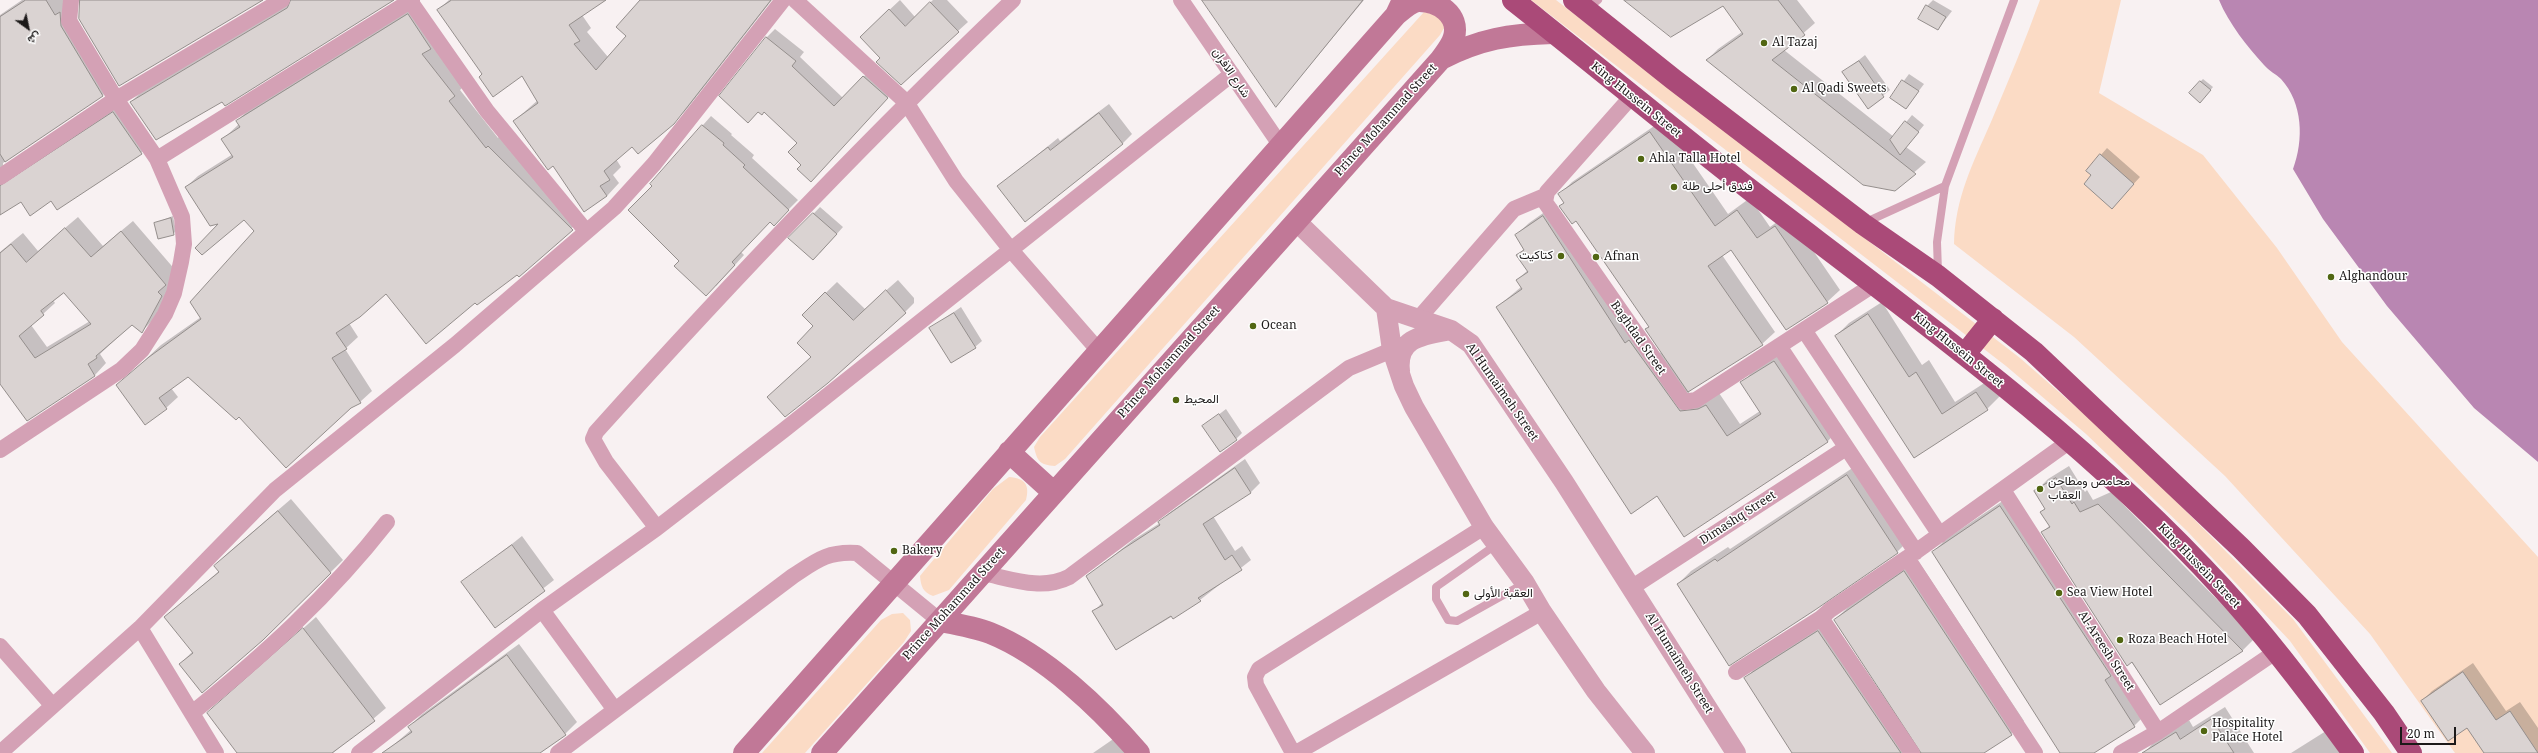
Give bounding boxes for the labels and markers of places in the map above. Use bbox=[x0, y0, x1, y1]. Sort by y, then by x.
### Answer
place label: Al Tazaj bbox=[1772, 36, 1818, 50]
marker: Al Tazaj bbox=[1759, 38, 1769, 48]
place label: Al Qadi Sweets bbox=[1802, 82, 1887, 96]
marker: Al Qadi Sweets bbox=[1789, 84, 1799, 94]
place label: Ahla Talla Hotel bbox=[1649, 152, 1741, 166]
marker: Ahla Talla Hotel bbox=[1636, 154, 1646, 164]
place label: فندق أحلى طلة bbox=[1682, 180, 1753, 194]
marker: فندق أحلى طلة bbox=[1669, 182, 1679, 192]
place label: كتاكيت bbox=[1519, 249, 1553, 263]
place label: Afnan bbox=[1604, 250, 1639, 264]
marker: كتاكيت bbox=[1556, 251, 1566, 261]
marker: Afnan bbox=[1591, 252, 1601, 262]
place label: Alghandour bbox=[2339, 270, 2407, 284]
marker: Alghandour bbox=[2326, 272, 2336, 282]
place label: Ocean bbox=[1261, 319, 1297, 333]
marker: Ocean bbox=[1248, 321, 1258, 331]
place label: المحيط bbox=[1184, 393, 1219, 407]
marker: المحيط bbox=[1171, 395, 1181, 405]
place label: محامص ومطاحن العقاب bbox=[2048, 475, 2130, 503]
marker: محامص ومطاحن العقاب bbox=[2035, 484, 2045, 494]
place label: Bakery bbox=[902, 544, 942, 558]
marker: Bakery bbox=[889, 546, 899, 556]
place label: Sea View Hotel bbox=[2067, 586, 2152, 600]
place label: العقبة الأولى bbox=[1474, 587, 1533, 601]
marker: Sea View Hotel bbox=[2054, 588, 2064, 598]
marker: العقبة الأولى bbox=[1461, 589, 1471, 599]
place label: Roza Beach Hotel bbox=[2128, 633, 2227, 647]
marker: Roza Beach Hotel bbox=[2115, 635, 2125, 645]
place label: Hospitality Palace Hotel bbox=[2212, 717, 2283, 745]
marker: Hospitality Palace Hotel bbox=[2199, 726, 2209, 736]

